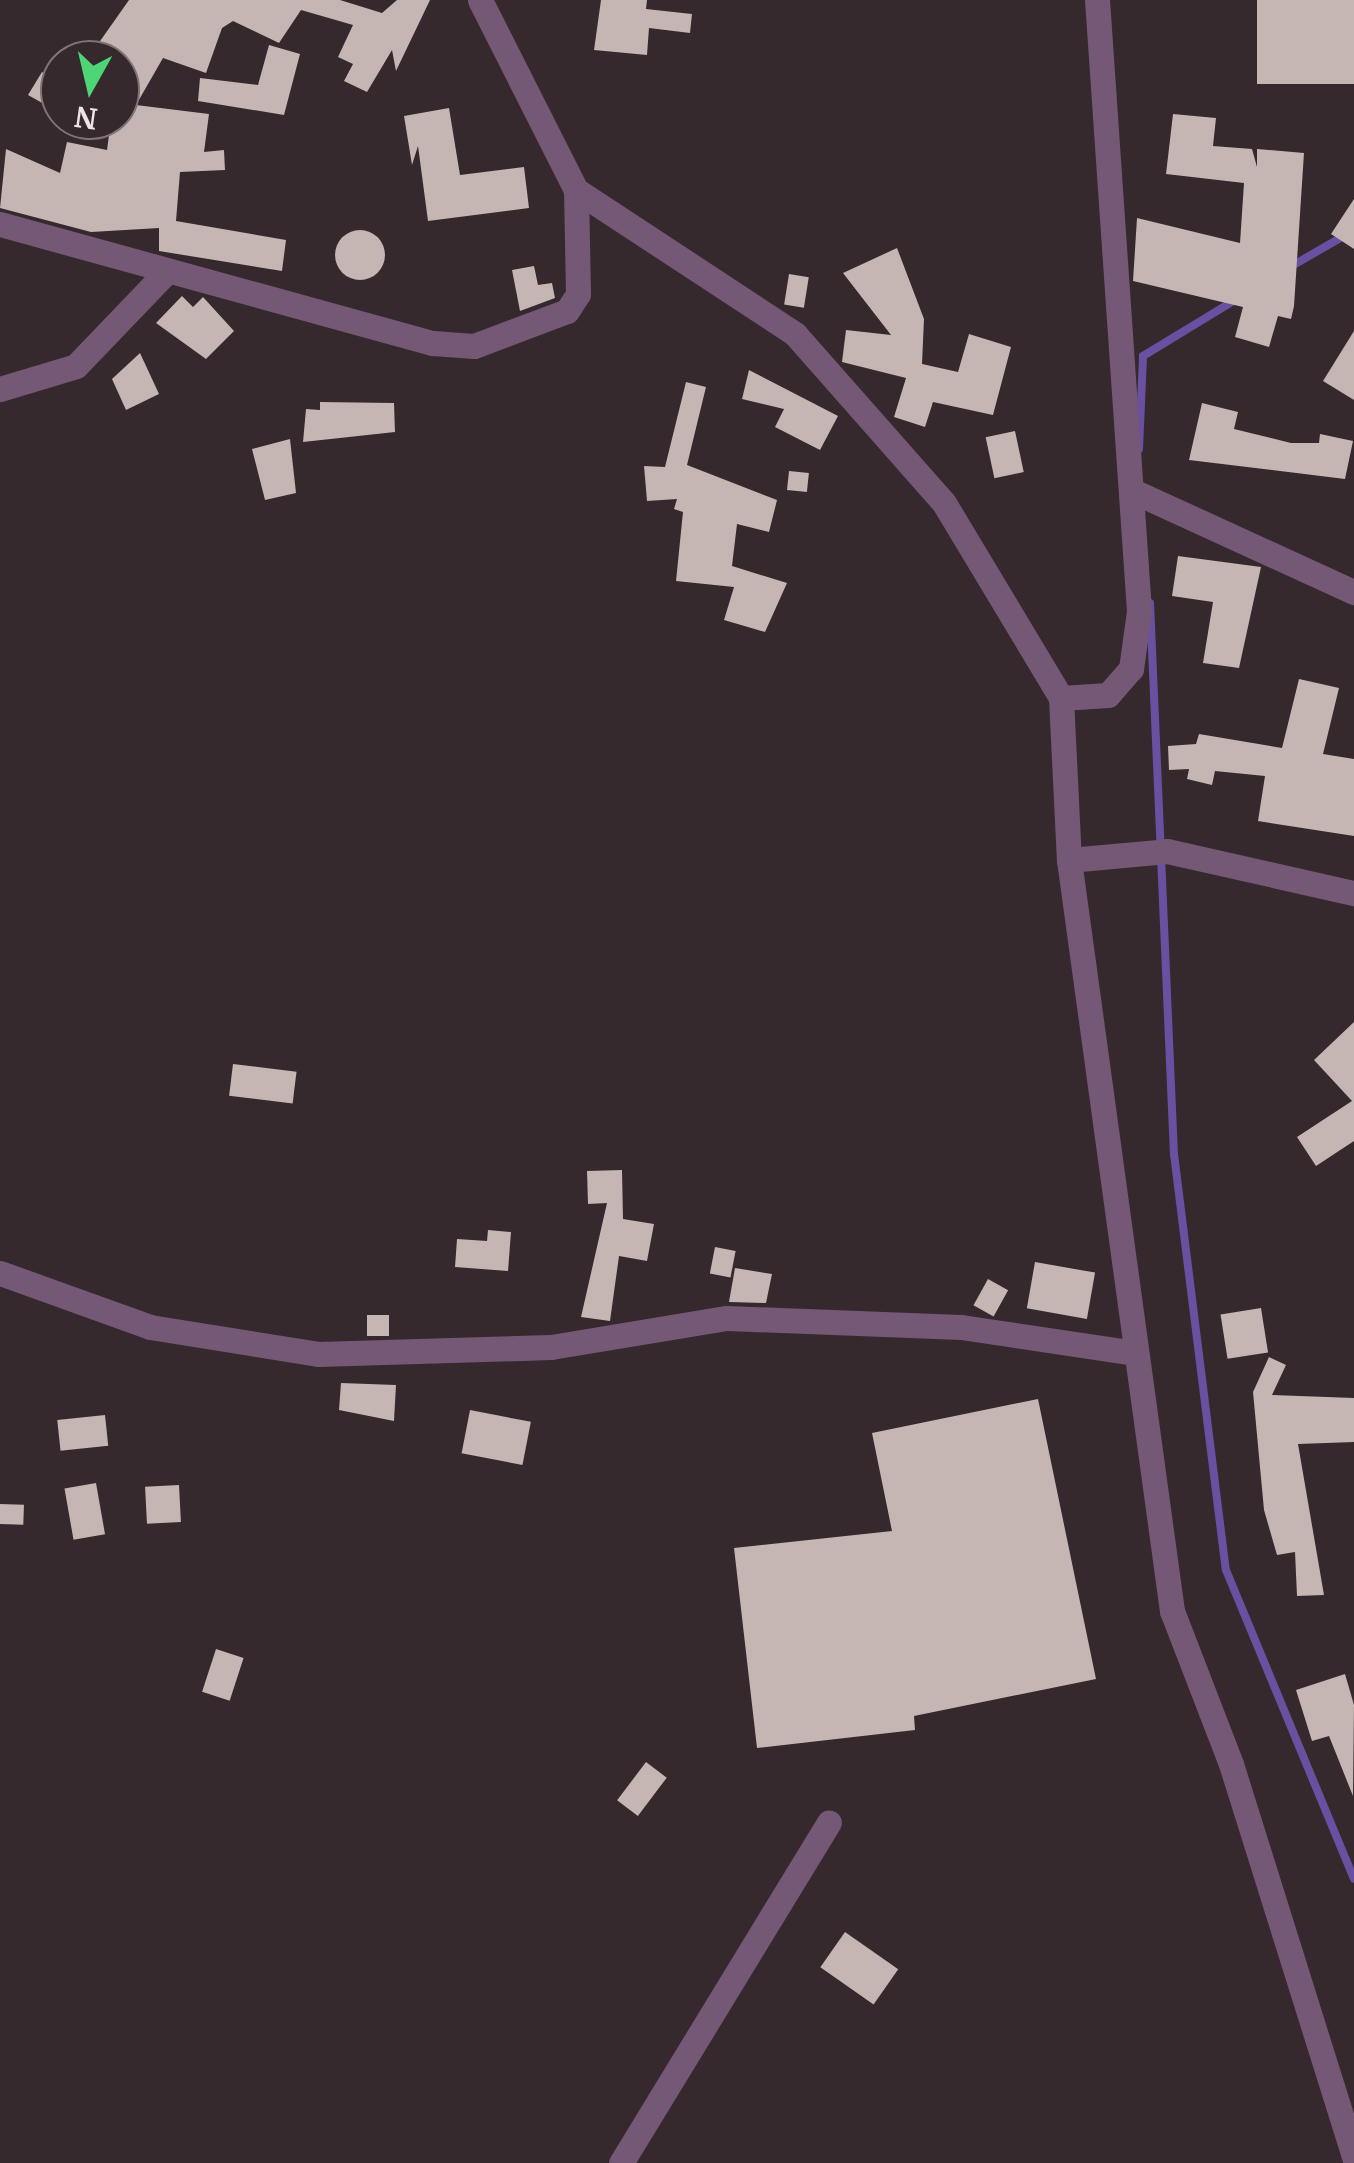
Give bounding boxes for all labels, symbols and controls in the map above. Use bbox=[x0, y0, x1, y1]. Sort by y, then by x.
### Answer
north arrow bbox=[40, 40, 140, 140]
text: N bbox=[73, 98, 100, 137]

